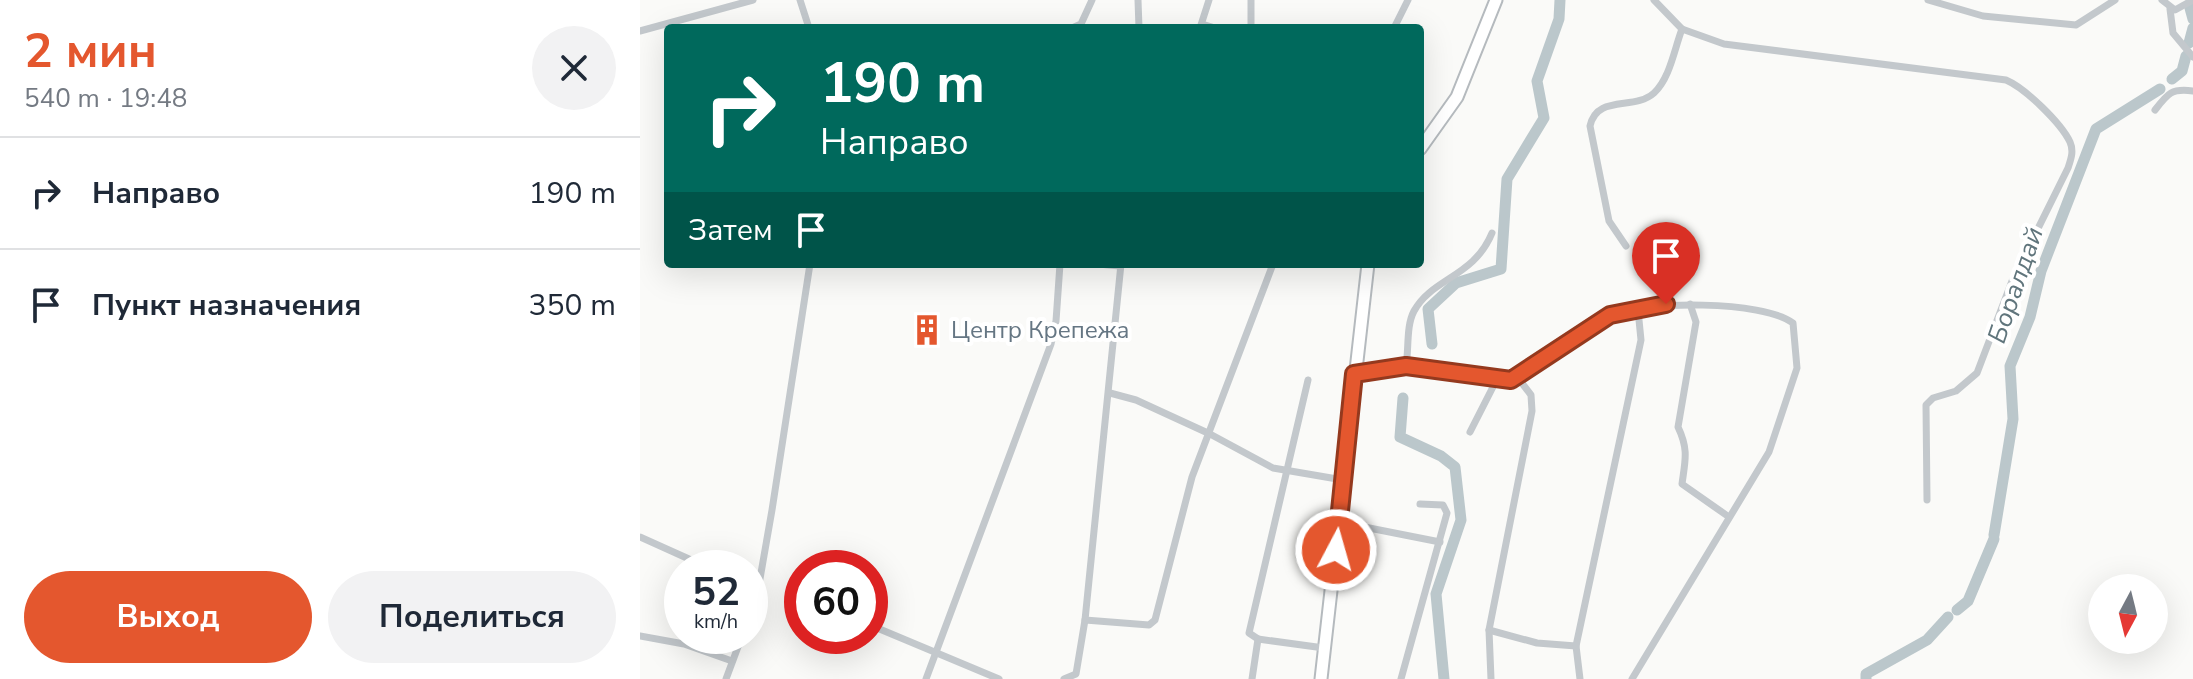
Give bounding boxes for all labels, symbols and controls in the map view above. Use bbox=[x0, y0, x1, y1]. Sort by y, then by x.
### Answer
text: 2 мин bbox=[24, 18, 157, 84]
button: close bbox=[532, 26, 616, 110]
text: 190 m bbox=[820, 45, 985, 122]
icon: right bbox=[688, 56, 792, 160]
text: 540 m · 19:48 bbox=[24, 81, 187, 116]
text: Направо bbox=[820, 118, 969, 167]
icon: right bbox=[24, 171, 68, 215]
text: Направо bbox=[92, 173, 220, 214]
text: 190 m bbox=[529, 173, 616, 214]
icon: arrive bbox=[789, 208, 833, 252]
text: Затем bbox=[688, 210, 773, 251]
pin bbox=[1632, 222, 1700, 304]
water label: Боралдай bbox=[1979, 222, 2052, 348]
icon: arrive bbox=[1644, 234, 1688, 278]
icon: arrive bbox=[24, 283, 68, 327]
text: Пункт назначения bbox=[92, 285, 361, 326]
text: 350 m bbox=[529, 285, 616, 326]
building icon: Центр Крепежа bbox=[910, 313, 944, 347]
place label: Центр Крепежа bbox=[951, 314, 1130, 346]
position arrow bbox=[1294, 508, 1378, 592]
speed limit sign: 60 bbox=[784, 550, 888, 654]
text: 52 bbox=[692, 565, 740, 619]
button: Выход bbox=[24, 571, 312, 663]
button: Поделиться bbox=[328, 571, 616, 663]
north arrow bbox=[2088, 574, 2168, 654]
map controls bbox=[2088, 574, 2168, 654]
text: km/h bbox=[694, 608, 738, 635]

